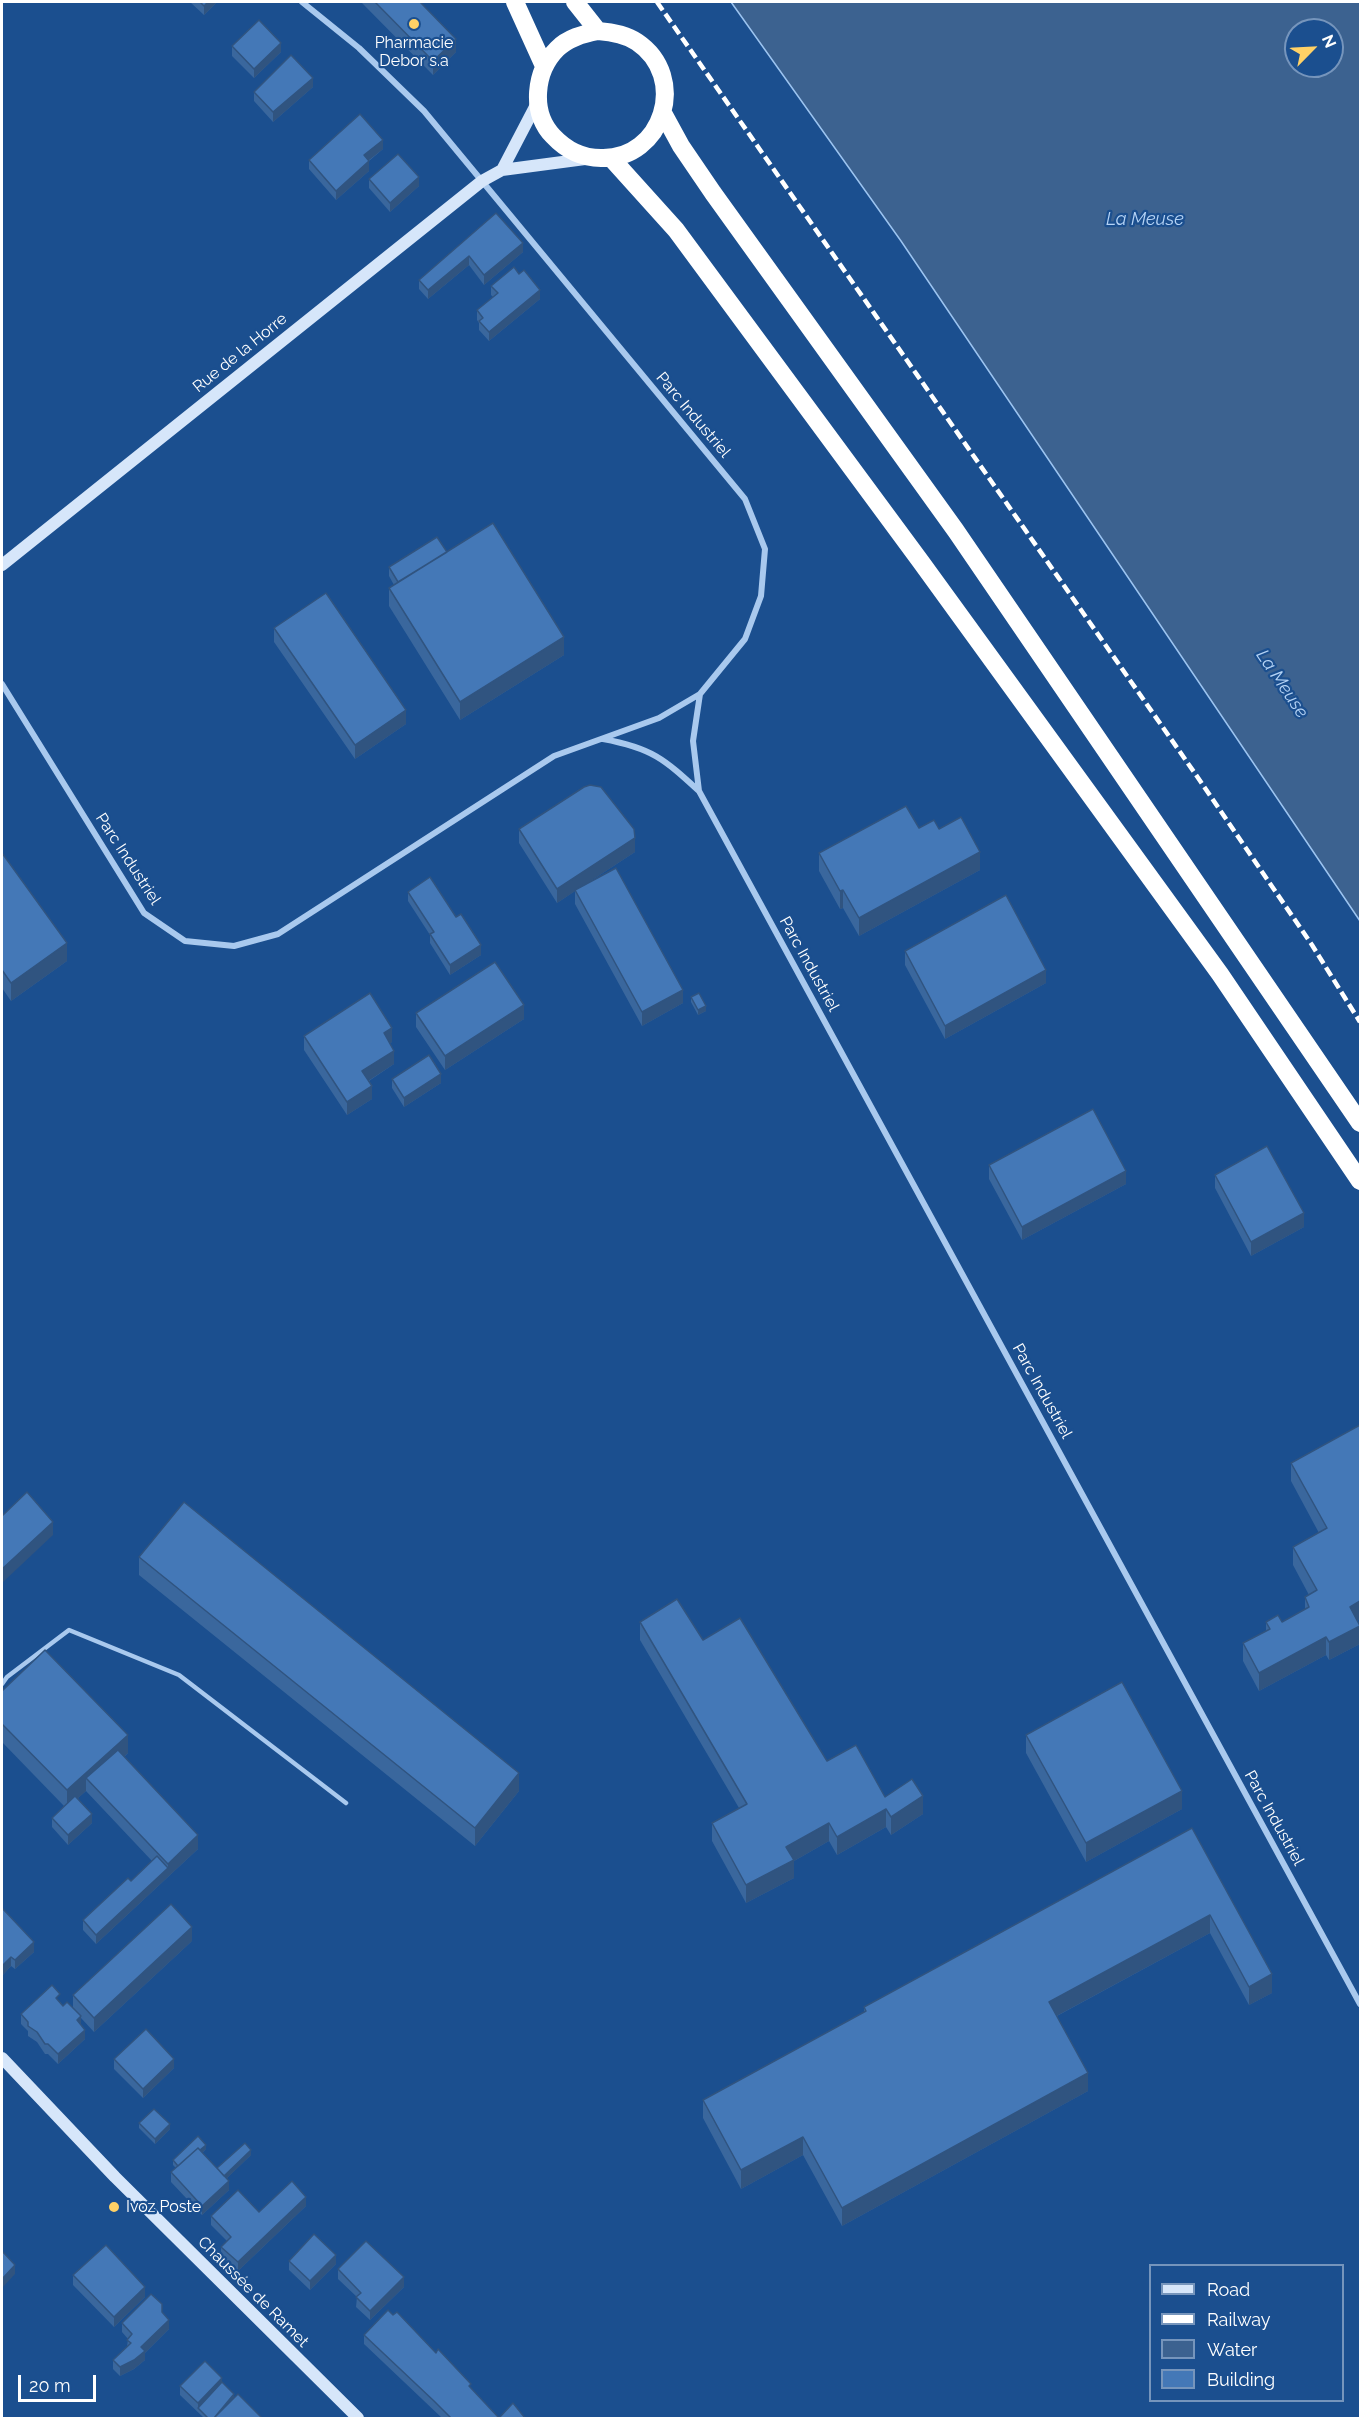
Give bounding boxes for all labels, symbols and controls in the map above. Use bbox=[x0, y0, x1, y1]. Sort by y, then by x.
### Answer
marker: Pharmacie Debor s.a bbox=[407, 17, 421, 31]
north arrow bbox=[1284, 18, 1344, 78]
text: N bbox=[1318, 32, 1340, 51]
place label: Pharmacie Debor s.a bbox=[375, 33, 453, 71]
water label: La Meuse bbox=[1106, 209, 1184, 231]
street label: Rue de la Horre bbox=[189, 309, 291, 397]
street label: Parc Industriel bbox=[652, 368, 734, 462]
water label: La Meuse bbox=[1251, 646, 1313, 722]
street label: Parc Industriel bbox=[91, 810, 165, 908]
street label: Parc Industriel bbox=[775, 913, 843, 1015]
street label: Parc Industriel bbox=[1008, 1340, 1076, 1442]
street label: Parc Industriel bbox=[1240, 1767, 1308, 1869]
place label: Ivoz Poste bbox=[126, 2197, 201, 2217]
marker: Ivoz Poste bbox=[107, 2200, 121, 2214]
street label: Chaussée de Ramet bbox=[194, 2233, 312, 2351]
legend bbox=[1149, 2264, 1344, 2402]
text: Road bbox=[1207, 2279, 1250, 2300]
text: Railway bbox=[1207, 2309, 1271, 2330]
text: Water bbox=[1207, 2339, 1257, 2360]
scale bar bbox=[21, 2363, 99, 2401]
text: Building bbox=[1207, 2369, 1275, 2390]
text: 20 m bbox=[29, 2375, 71, 2396]

